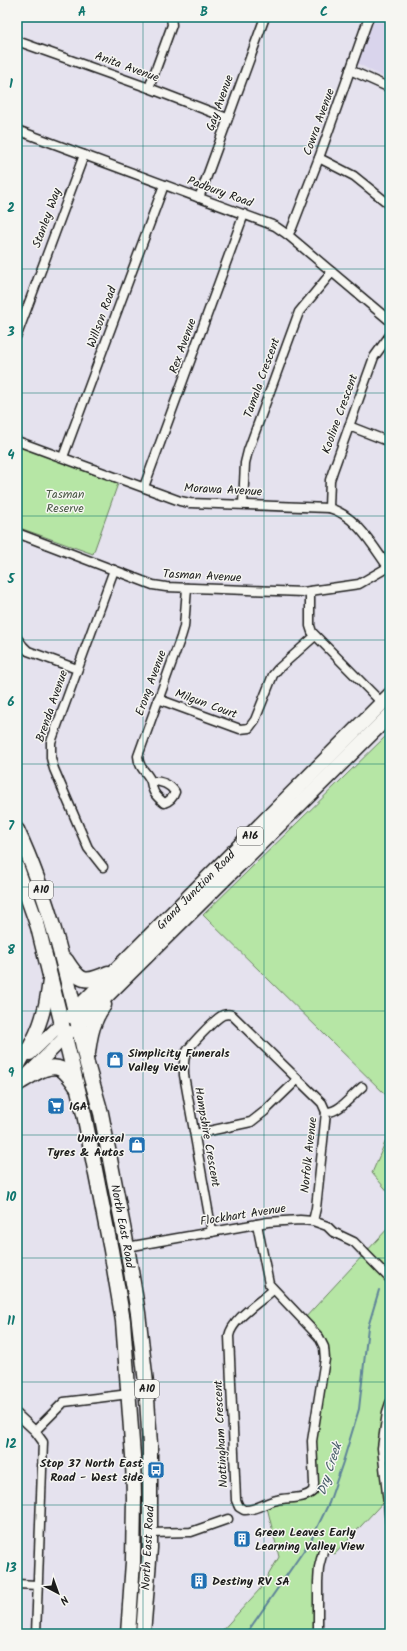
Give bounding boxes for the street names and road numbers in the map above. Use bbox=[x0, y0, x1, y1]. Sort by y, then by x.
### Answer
street label: Anita Avenue bbox=[92, 47, 162, 88]
street label: Gay Avenue bbox=[201, 72, 239, 134]
street label: Cowra Avenue bbox=[298, 85, 340, 158]
street label: Padbury Road bbox=[184, 171, 256, 213]
street label: Stanley Way bbox=[27, 185, 67, 251]
street label: Willson Road bbox=[82, 283, 122, 350]
street label: Rex Avenue bbox=[164, 315, 202, 376]
street label: Tamala Crescent bbox=[239, 335, 285, 421]
street label: Kooline Crescent bbox=[317, 371, 363, 457]
street label: Morawa Avenue bbox=[183, 478, 263, 502]
street label: Tasman Avenue bbox=[162, 564, 242, 588]
street label: Erong Avenue bbox=[130, 647, 172, 719]
street label: Brenda Avenue bbox=[31, 667, 73, 745]
street label: Milgun Court bbox=[172, 684, 240, 724]
road number: A16 bbox=[237, 827, 263, 845]
street label: Grand Junction Road bbox=[152, 845, 240, 934]
road number: A10 bbox=[29, 881, 53, 899]
street label: Hampshire Crescent bbox=[189, 1086, 225, 1189]
street label: Norfolk Avenue bbox=[296, 1116, 322, 1194]
street label: North East Road bbox=[106, 1183, 140, 1270]
street label: Flockhart Avenue bbox=[199, 1199, 288, 1231]
street label: Nottingham Crescent bbox=[209, 1379, 233, 1488]
road number: A10 bbox=[135, 1380, 159, 1398]
street label: North East Road bbox=[136, 1504, 160, 1591]

